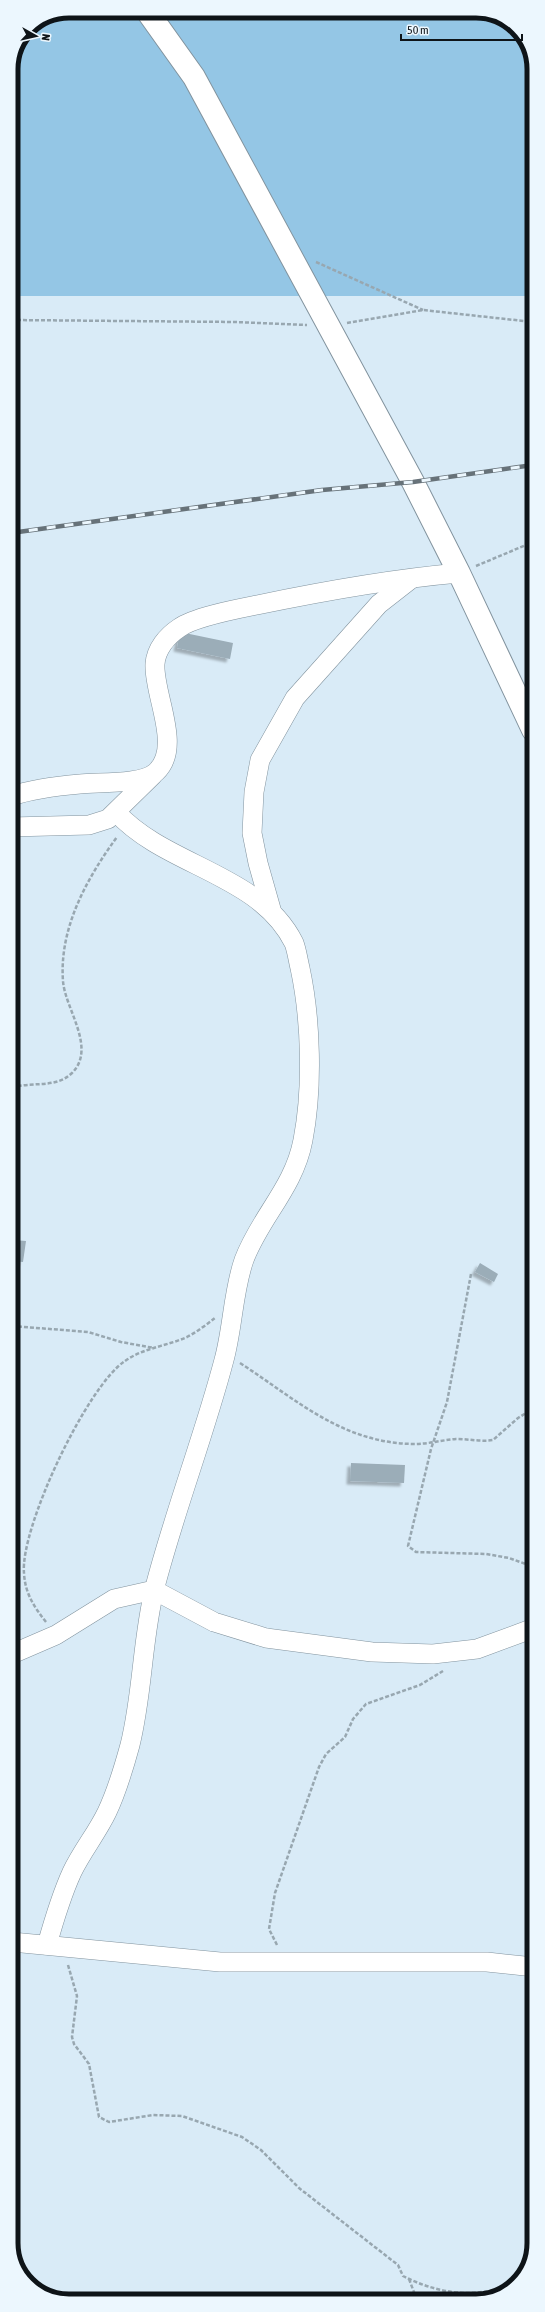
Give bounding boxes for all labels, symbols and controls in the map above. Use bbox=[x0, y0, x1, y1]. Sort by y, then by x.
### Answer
north arrow bbox=[16, 16, 56, 56]
scale bar bbox=[401, 16, 522, 42]
text: 50 m bbox=[407, 23, 429, 37]
text: N bbox=[40, 33, 52, 41]

